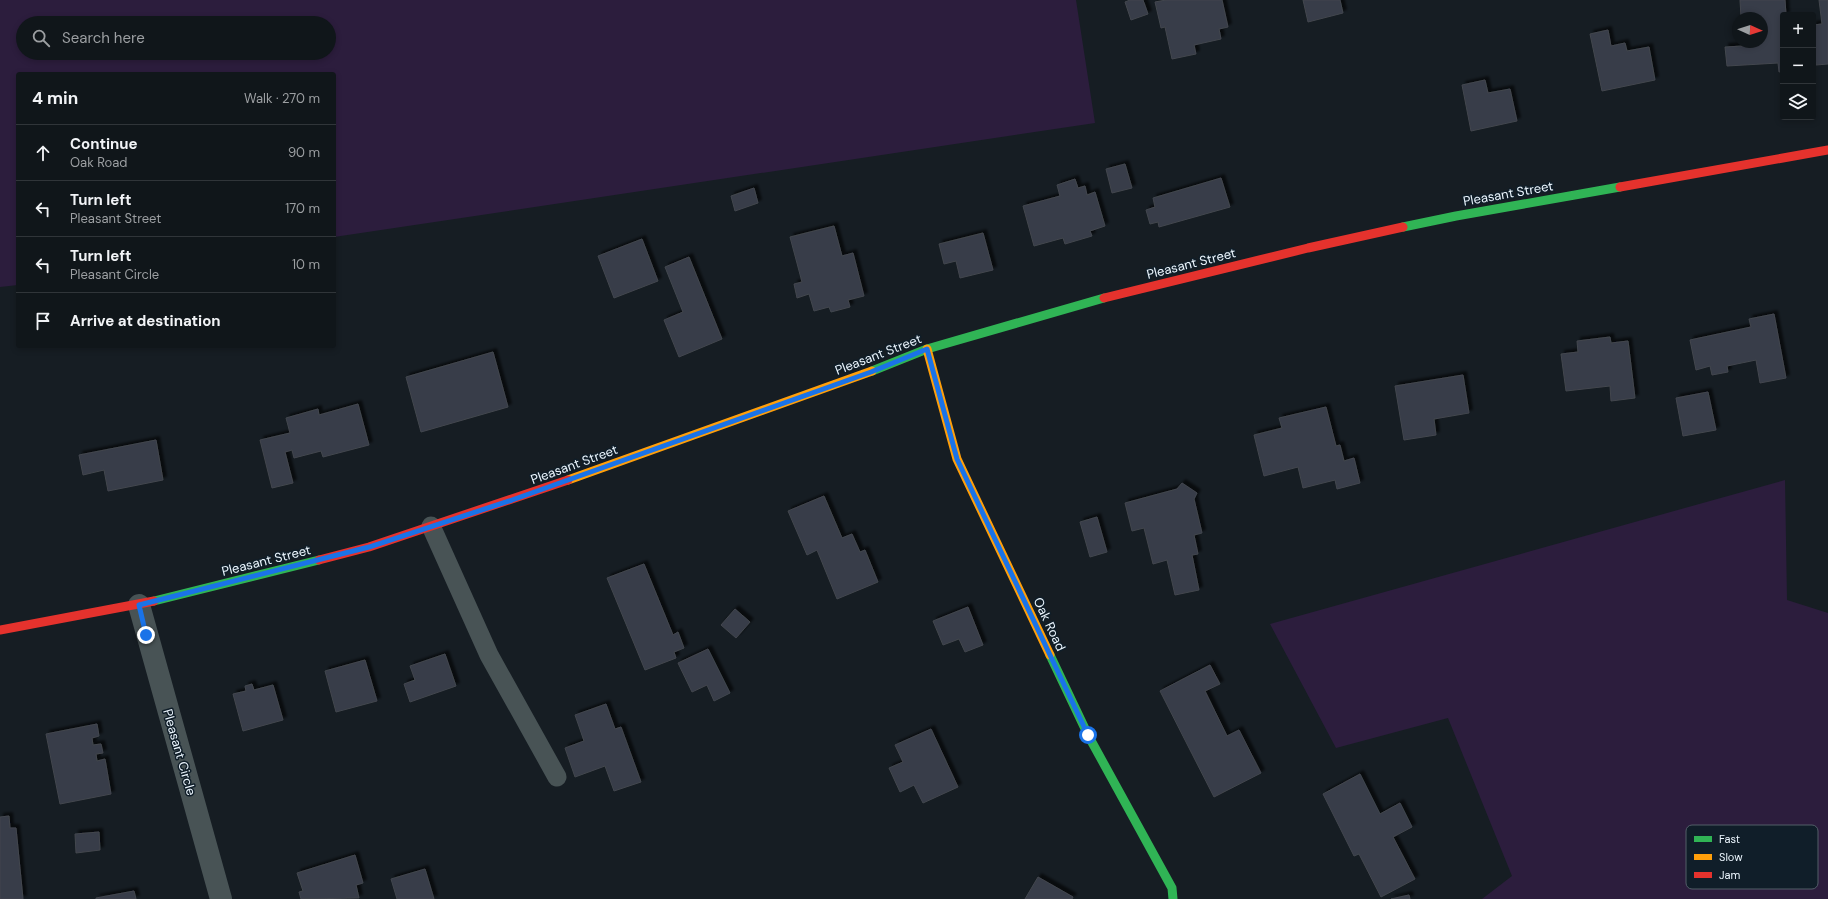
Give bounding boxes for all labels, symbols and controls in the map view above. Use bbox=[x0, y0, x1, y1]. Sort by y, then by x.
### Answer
north arrow bbox=[1732, 12, 1768, 48]
map controls bbox=[1780, 12, 1816, 120]
button: + bbox=[1780, 12, 1816, 48]
search box bbox=[16, 16, 336, 60]
icon: search bbox=[30, 27, 52, 49]
text: Search here bbox=[62, 28, 145, 48]
button: − bbox=[1780, 48, 1816, 84]
button: layers bbox=[1780, 84, 1816, 120]
text: 4 min bbox=[32, 87, 78, 109]
text: Walk · 270 m bbox=[244, 90, 320, 107]
text: Continue bbox=[70, 134, 138, 154]
icon: ahead bbox=[32, 142, 54, 164]
text: 90 m bbox=[288, 144, 320, 161]
text: Oak Road bbox=[70, 154, 127, 171]
street label: Pleasant Street bbox=[1462, 177, 1555, 210]
text: Turn left bbox=[70, 190, 131, 210]
icon: left bbox=[32, 198, 54, 220]
text: 170 m bbox=[285, 200, 320, 217]
text: Pleasant Street bbox=[70, 210, 161, 227]
street label: Pleasant Street bbox=[1145, 244, 1238, 283]
text: Turn left bbox=[70, 246, 131, 266]
icon: left bbox=[32, 254, 54, 276]
text: 10 m bbox=[292, 256, 320, 273]
text: Pleasant Circle bbox=[70, 266, 159, 283]
icon: arrive bbox=[32, 310, 54, 332]
text: Arrive at destination bbox=[70, 311, 221, 331]
street label: Pleasant Street bbox=[832, 330, 924, 379]
street label: Pleasant Street bbox=[528, 441, 620, 488]
street label: Pleasant Street bbox=[220, 541, 313, 580]
street label: Oak Road bbox=[1030, 595, 1069, 654]
route end bbox=[137, 626, 155, 644]
street label: Pleasant Circle bbox=[159, 707, 200, 797]
route start bbox=[1079, 726, 1097, 744]
legend bbox=[1686, 825, 1818, 889]
text: Fast bbox=[1719, 832, 1740, 846]
text: Slow bbox=[1719, 850, 1743, 864]
text: Jam bbox=[1719, 868, 1740, 882]

